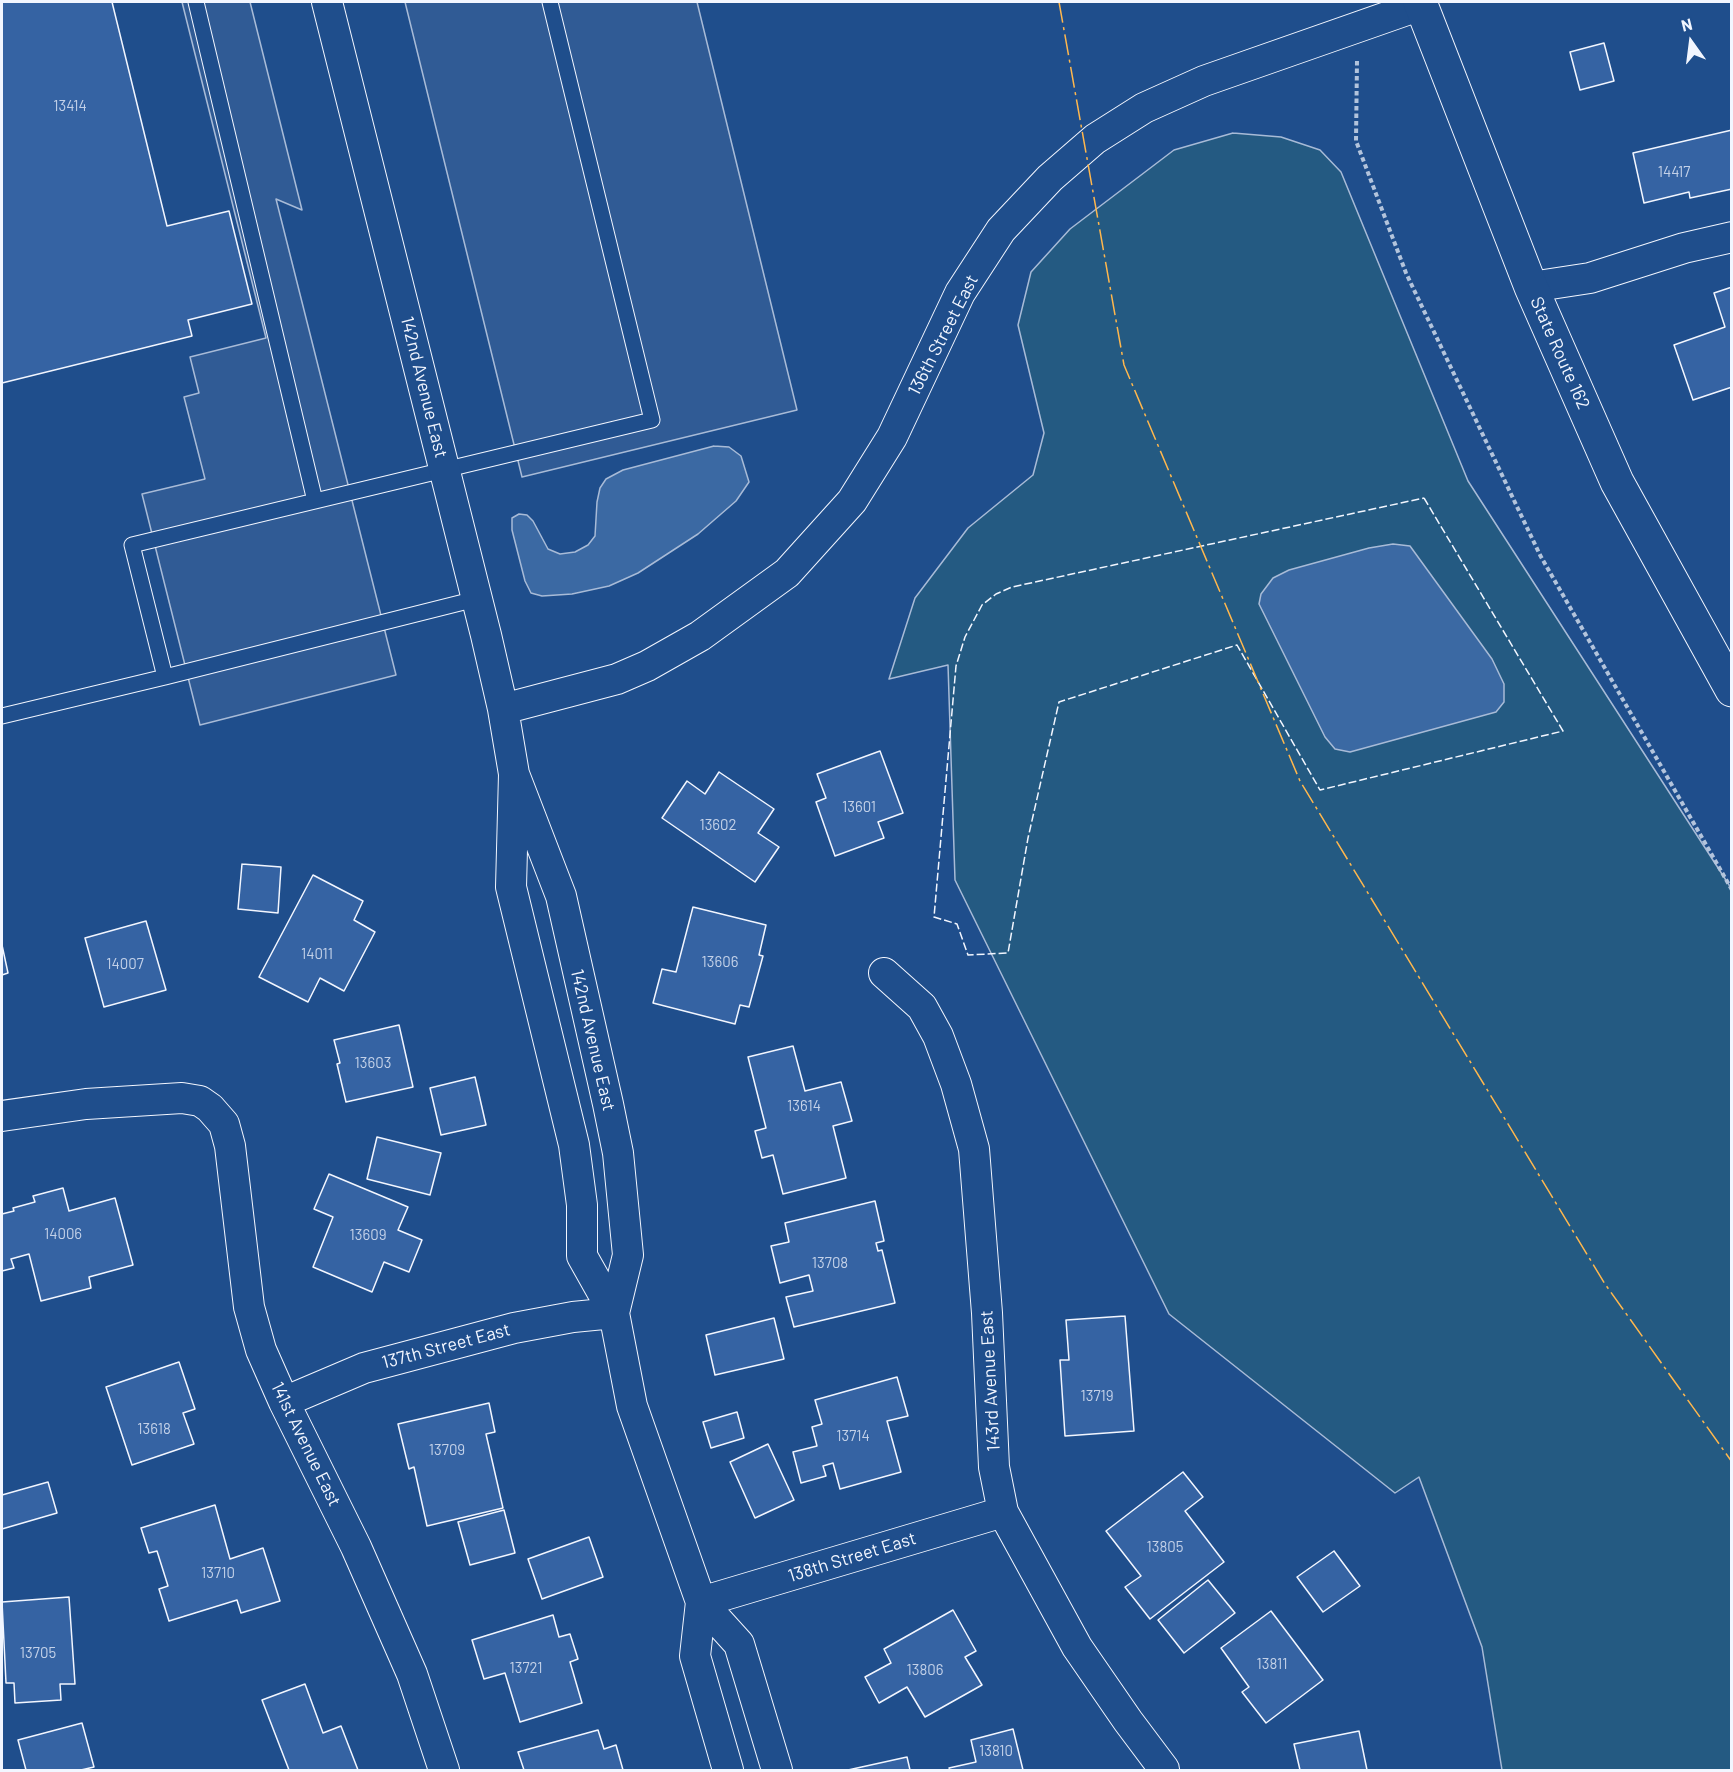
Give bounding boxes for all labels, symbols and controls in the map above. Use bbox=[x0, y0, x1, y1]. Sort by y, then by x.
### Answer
north arrow bbox=[1661, 12, 1721, 72]
text: N bbox=[1679, 14, 1694, 35]
house number: 13414 bbox=[53, 97, 87, 115]
house number: 14417 bbox=[1658, 163, 1690, 181]
street label: 136th Street East bbox=[903, 271, 983, 399]
street label: State Route 162 bbox=[1526, 293, 1594, 413]
street label: 142nd Avenue East bbox=[396, 314, 452, 460]
house number: 13601 bbox=[842, 798, 876, 816]
house number: 13602 bbox=[699, 816, 737, 834]
house number: 14011 bbox=[301, 945, 333, 963]
house number: 13606 bbox=[702, 953, 738, 971]
house number: 14007 bbox=[106, 955, 144, 973]
street label: 142nd Avenue East bbox=[566, 967, 620, 1113]
house number: 13603 bbox=[355, 1054, 391, 1072]
house number: 13614 bbox=[787, 1097, 821, 1115]
house number: 14006 bbox=[44, 1225, 82, 1243]
house number: 13609 bbox=[350, 1226, 386, 1244]
house number: 13708 bbox=[812, 1254, 848, 1272]
street label: 143rd Avenue East bbox=[976, 1310, 1004, 1452]
street label: 137th Street East bbox=[379, 1318, 513, 1374]
street label: 141st Avenue East bbox=[267, 1378, 345, 1510]
house number: 13719 bbox=[1080, 1387, 1114, 1405]
house number: 13618 bbox=[137, 1420, 171, 1438]
house number: 13714 bbox=[836, 1427, 870, 1445]
house number: 13709 bbox=[429, 1441, 465, 1459]
street label: 138th Street East bbox=[785, 1527, 919, 1587]
house number: 13805 bbox=[1147, 1538, 1183, 1556]
house number: 13710 bbox=[201, 1564, 235, 1582]
house number: 13705 bbox=[20, 1644, 56, 1662]
house number: 13811 bbox=[1257, 1655, 1287, 1673]
house number: 13721 bbox=[509, 1659, 543, 1677]
house number: 13806 bbox=[907, 1661, 943, 1679]
house number: 13810 bbox=[979, 1742, 1013, 1760]

